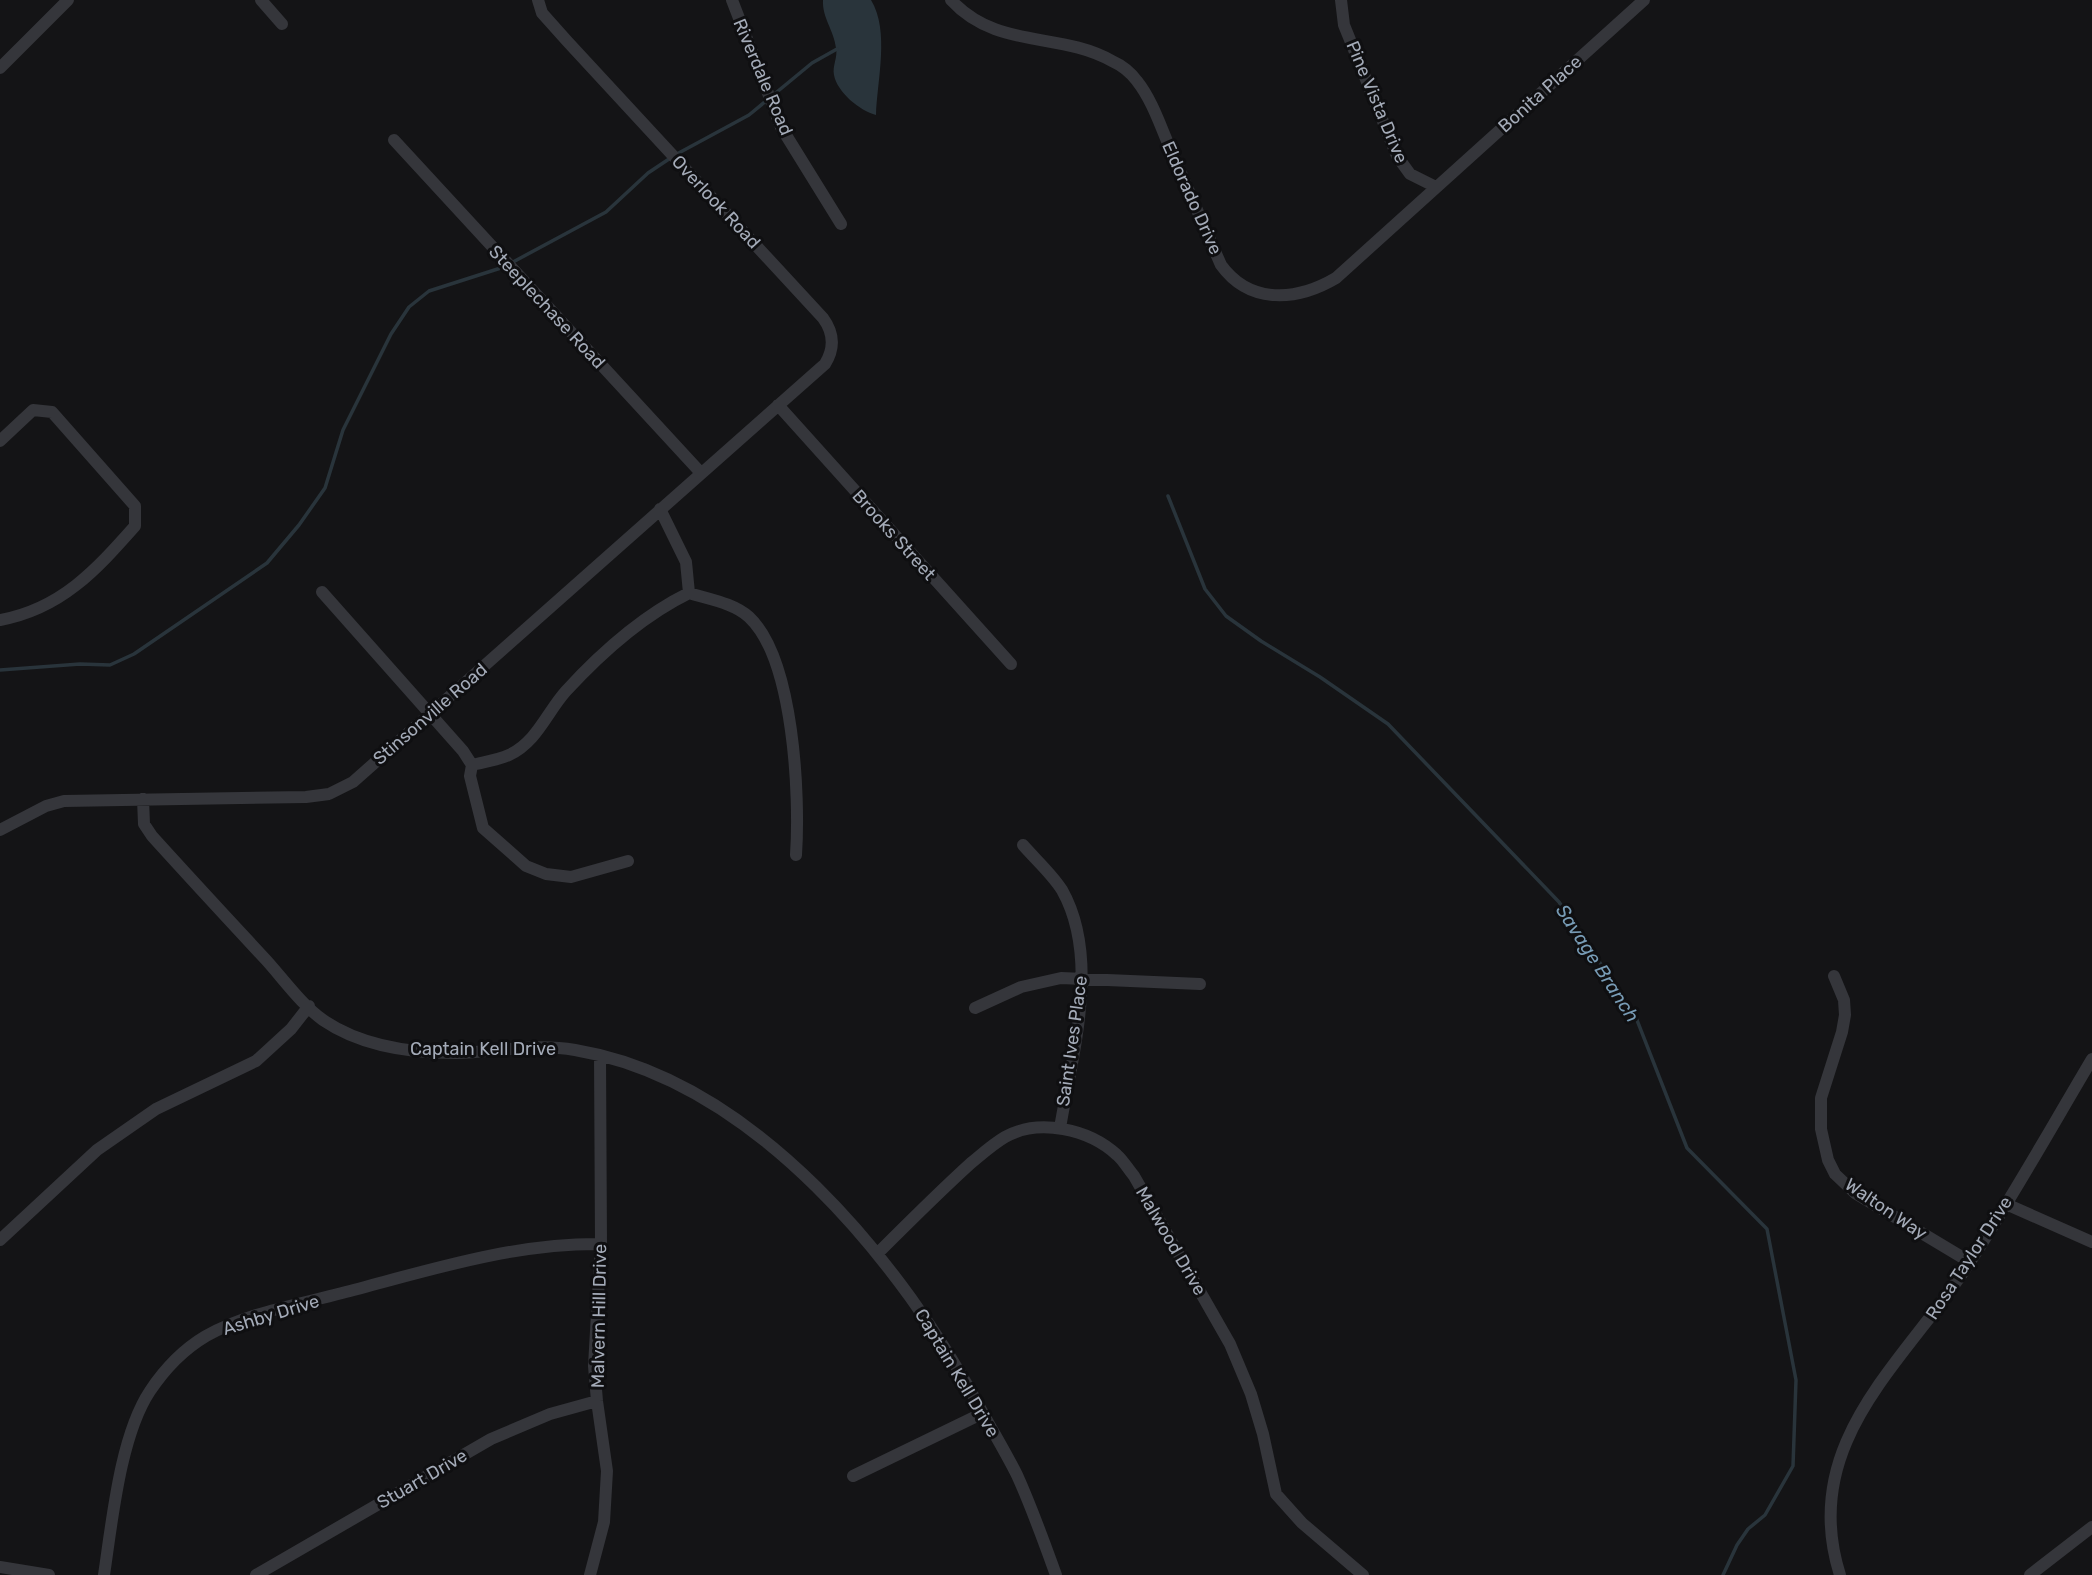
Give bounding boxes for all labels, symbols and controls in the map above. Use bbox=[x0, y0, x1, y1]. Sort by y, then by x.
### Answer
street label: Riverdale Road bbox=[729, 15, 797, 139]
street label: Pine Vista Drive bbox=[1341, 38, 1413, 166]
street label: Bonita Place bbox=[1494, 51, 1586, 137]
street label: Eldorado Drive bbox=[1157, 138, 1227, 258]
street label: Overlook Road bbox=[667, 151, 765, 253]
street label: Steeplechase Road bbox=[484, 241, 610, 373]
street label: Brooks Street bbox=[848, 485, 940, 585]
street label: Stinsonville Road bbox=[368, 659, 492, 769]
water label: Savage Branch bbox=[1551, 900, 1644, 1027]
street label: Saint Ives Place bbox=[1052, 974, 1092, 1108]
street label: Captain Kell Drive bbox=[410, 1038, 556, 1060]
street label: Walton Way bbox=[1841, 1173, 1931, 1245]
street label: Malwood Drive bbox=[1131, 1183, 1211, 1299]
street label: Rosa Taylor Drive bbox=[1921, 1192, 2017, 1324]
street label: Malvern Hill Drive bbox=[587, 1244, 611, 1388]
street label: Ashby Drive bbox=[220, 1290, 322, 1340]
street label: Captain Kell Drive bbox=[910, 1305, 1004, 1441]
street label: Stuart Drive bbox=[373, 1444, 471, 1514]

